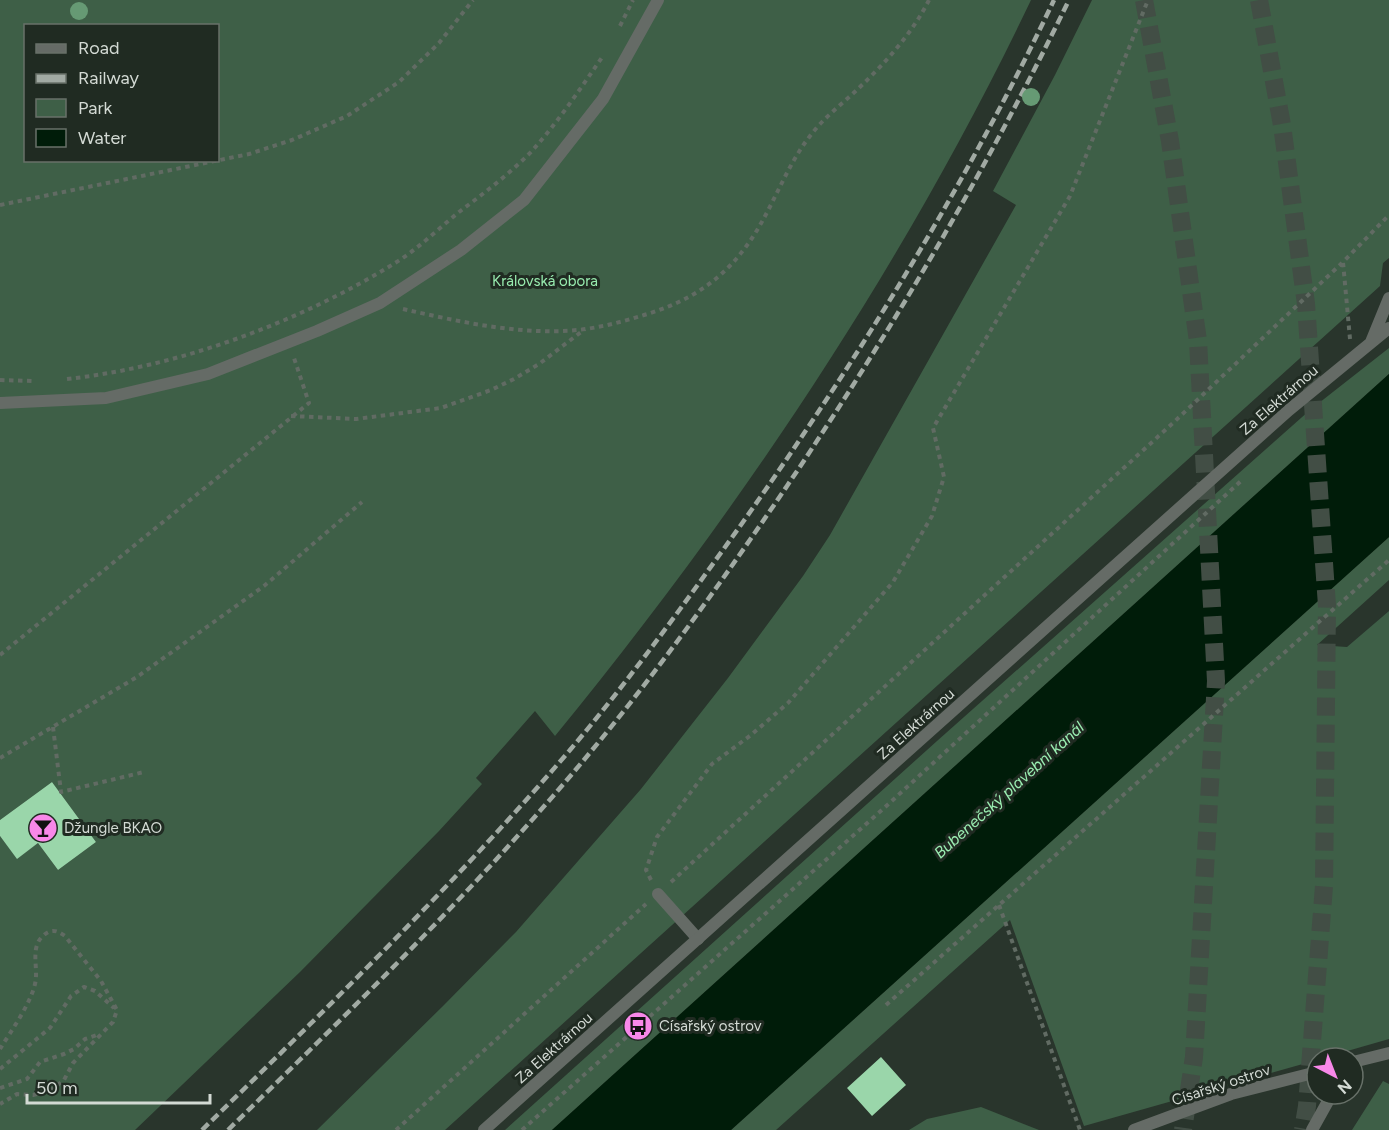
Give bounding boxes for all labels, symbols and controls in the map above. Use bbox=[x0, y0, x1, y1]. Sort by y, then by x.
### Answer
legend bbox=[24, 24, 219, 162]
text: Road bbox=[78, 37, 119, 59]
text: Railway bbox=[78, 67, 140, 89]
text: Park bbox=[78, 97, 113, 119]
text: Water bbox=[78, 127, 126, 149]
park label: Královská obora bbox=[492, 272, 598, 290]
street label: Za Elektrárnou bbox=[1236, 361, 1322, 439]
street label: Za Elektrárnou bbox=[874, 685, 958, 763]
water label: Bubenečský plavební kanál bbox=[930, 717, 1088, 862]
bar icon: Džungle BKAO bbox=[27, 812, 59, 844]
place label: Džungle BKAO bbox=[64, 819, 162, 837]
street label: Za Elektrárnou bbox=[512, 1009, 596, 1087]
bus stop icon: Císařský ostrov bbox=[622, 1010, 654, 1042]
place label: Císařský ostrov bbox=[659, 1017, 762, 1035]
north arrow bbox=[1305, 1046, 1365, 1106]
street label: Císařský ostrov bbox=[1169, 1061, 1273, 1109]
scale bar bbox=[27, 1067, 210, 1105]
text: N bbox=[1334, 1076, 1356, 1098]
text: 50 m bbox=[36, 1077, 78, 1099]

